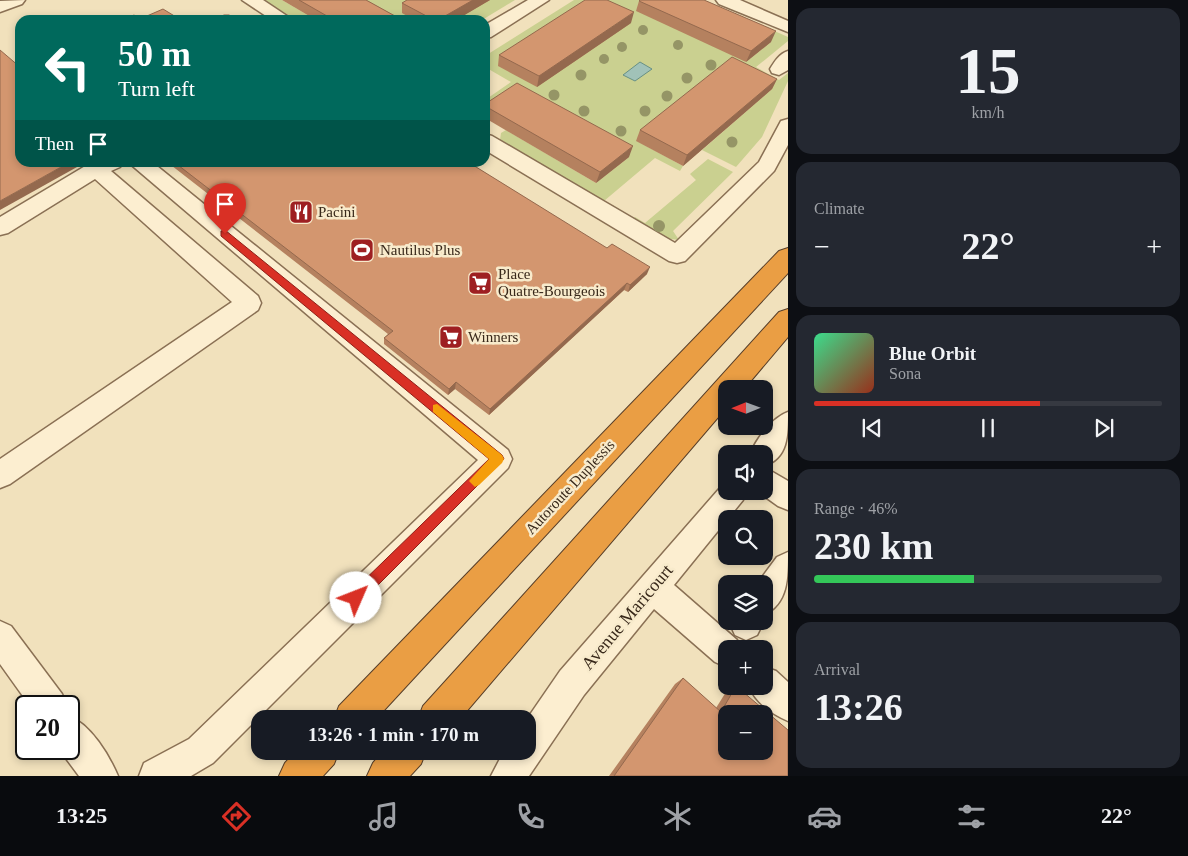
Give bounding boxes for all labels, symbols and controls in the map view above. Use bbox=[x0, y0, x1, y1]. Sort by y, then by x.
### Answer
icon: left bbox=[35, 35, 100, 100]
text: 50 m bbox=[118, 35, 191, 74]
text: 15 bbox=[956, 35, 1021, 107]
text: Turn left bbox=[118, 76, 195, 101]
text: km/h bbox=[972, 104, 1004, 121]
icon: arrive bbox=[84, 130, 112, 158]
text: Then bbox=[35, 133, 74, 154]
pin bbox=[204, 183, 246, 234]
icon: arrive bbox=[211, 190, 239, 218]
restaurant icon: Pacini bbox=[288, 199, 314, 225]
text: Climate bbox=[814, 200, 865, 217]
place label: Pacini bbox=[318, 204, 356, 220]
text: 22° bbox=[961, 225, 1015, 267]
text: − bbox=[814, 231, 830, 262]
text: + bbox=[1146, 231, 1162, 262]
sports icon: Nautilus Plus bbox=[349, 237, 375, 263]
place label: Nautilus Plus bbox=[380, 242, 461, 258]
place label: Place Quatre-Bourgeois bbox=[498, 266, 605, 299]
supermarket icon: Place Quatre-Bourgeois bbox=[467, 270, 493, 296]
supermarket icon: Winners bbox=[438, 324, 464, 350]
place label: Winners bbox=[468, 329, 518, 345]
text: Blue Orbit bbox=[889, 343, 976, 364]
text: Sona bbox=[889, 365, 921, 382]
north arrow bbox=[718, 380, 772, 435]
map controls bbox=[718, 380, 773, 760]
icon: previous bbox=[858, 414, 886, 442]
icon: pause bbox=[974, 414, 1002, 442]
icon: next bbox=[1090, 414, 1118, 442]
street label: Autoroute Duplessis bbox=[522, 436, 618, 537]
button: sound bbox=[718, 445, 773, 500]
text: Range · 46% bbox=[814, 500, 898, 517]
button: search bbox=[718, 510, 773, 565]
text: 230 km bbox=[814, 525, 933, 567]
street label: Avenue Maricourt bbox=[577, 560, 677, 674]
position arrow bbox=[329, 571, 381, 623]
button: layers bbox=[718, 575, 773, 630]
button: + bbox=[718, 640, 773, 695]
text: Arrival bbox=[814, 661, 860, 678]
text: 13:26 bbox=[814, 686, 903, 728]
speed limit sign: 20 bbox=[15, 695, 80, 760]
button: − bbox=[718, 705, 773, 760]
text: 13:26 · 1 min · 170 m bbox=[308, 724, 479, 745]
icon: directions bbox=[219, 799, 254, 834]
icon: music bbox=[366, 799, 401, 834]
icon: phone bbox=[513, 799, 548, 834]
icon: climate bbox=[660, 799, 695, 834]
icon: car bbox=[807, 799, 842, 834]
icon: filters bbox=[954, 799, 989, 834]
text: 13:25 bbox=[56, 803, 107, 828]
text: 22° bbox=[1101, 803, 1132, 828]

